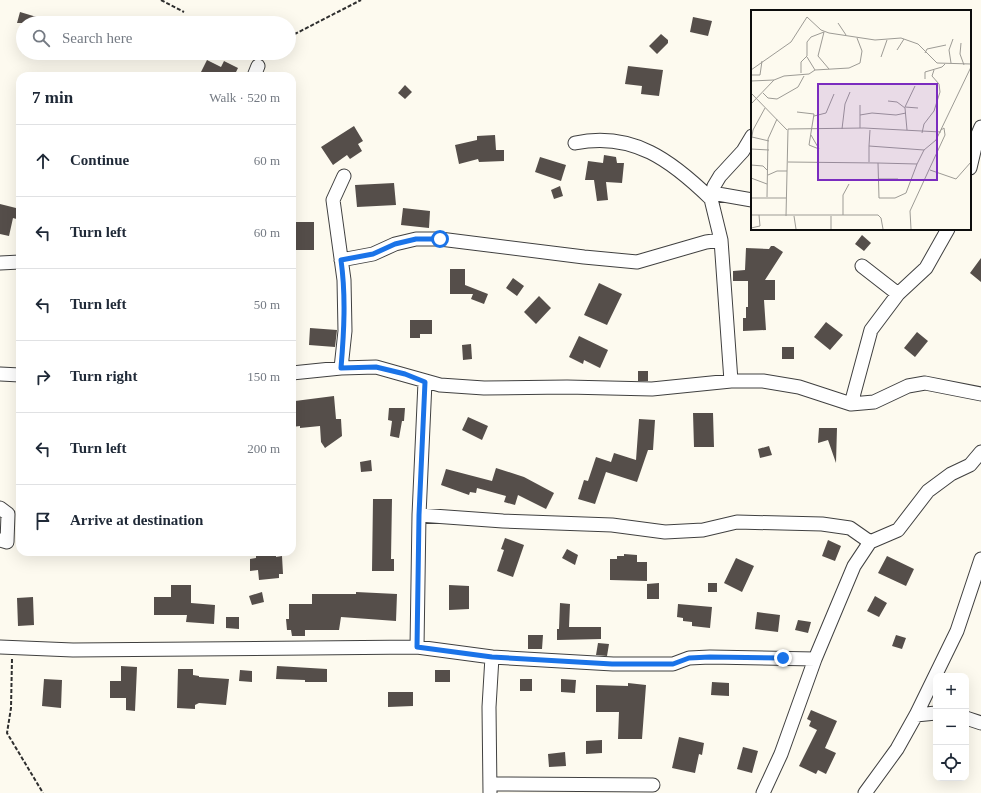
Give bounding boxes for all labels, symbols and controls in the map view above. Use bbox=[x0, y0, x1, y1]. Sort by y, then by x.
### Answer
inset map bbox=[751, 10, 971, 230]
search box bbox=[16, 16, 296, 60]
icon: search bbox=[30, 27, 52, 49]
text: Search here bbox=[62, 30, 132, 46]
text: 7 min bbox=[32, 88, 73, 107]
text: Walk · 520 m bbox=[209, 90, 280, 105]
icon: ahead bbox=[32, 150, 54, 172]
text: Continue bbox=[70, 152, 129, 168]
text: 60 m bbox=[254, 153, 280, 168]
icon: left bbox=[32, 222, 54, 244]
text: Turn left bbox=[70, 224, 127, 240]
text: 60 m bbox=[254, 225, 280, 240]
route start bbox=[431, 230, 449, 248]
icon: left bbox=[32, 294, 54, 316]
text: Turn left bbox=[70, 296, 127, 312]
text: 50 m bbox=[254, 297, 280, 312]
icon: right bbox=[32, 366, 54, 388]
text: Turn right bbox=[70, 368, 137, 384]
text: 150 m bbox=[247, 369, 280, 384]
icon: left bbox=[32, 438, 54, 460]
text: Turn left bbox=[70, 440, 127, 456]
text: 200 m bbox=[247, 441, 280, 456]
icon: arrive bbox=[32, 510, 54, 532]
text: Arrive at destination bbox=[70, 512, 203, 528]
route end bbox=[774, 649, 792, 667]
map controls bbox=[933, 673, 969, 781]
button: + bbox=[933, 673, 969, 709]
button: − bbox=[933, 709, 969, 745]
button: locate bbox=[933, 745, 969, 781]

